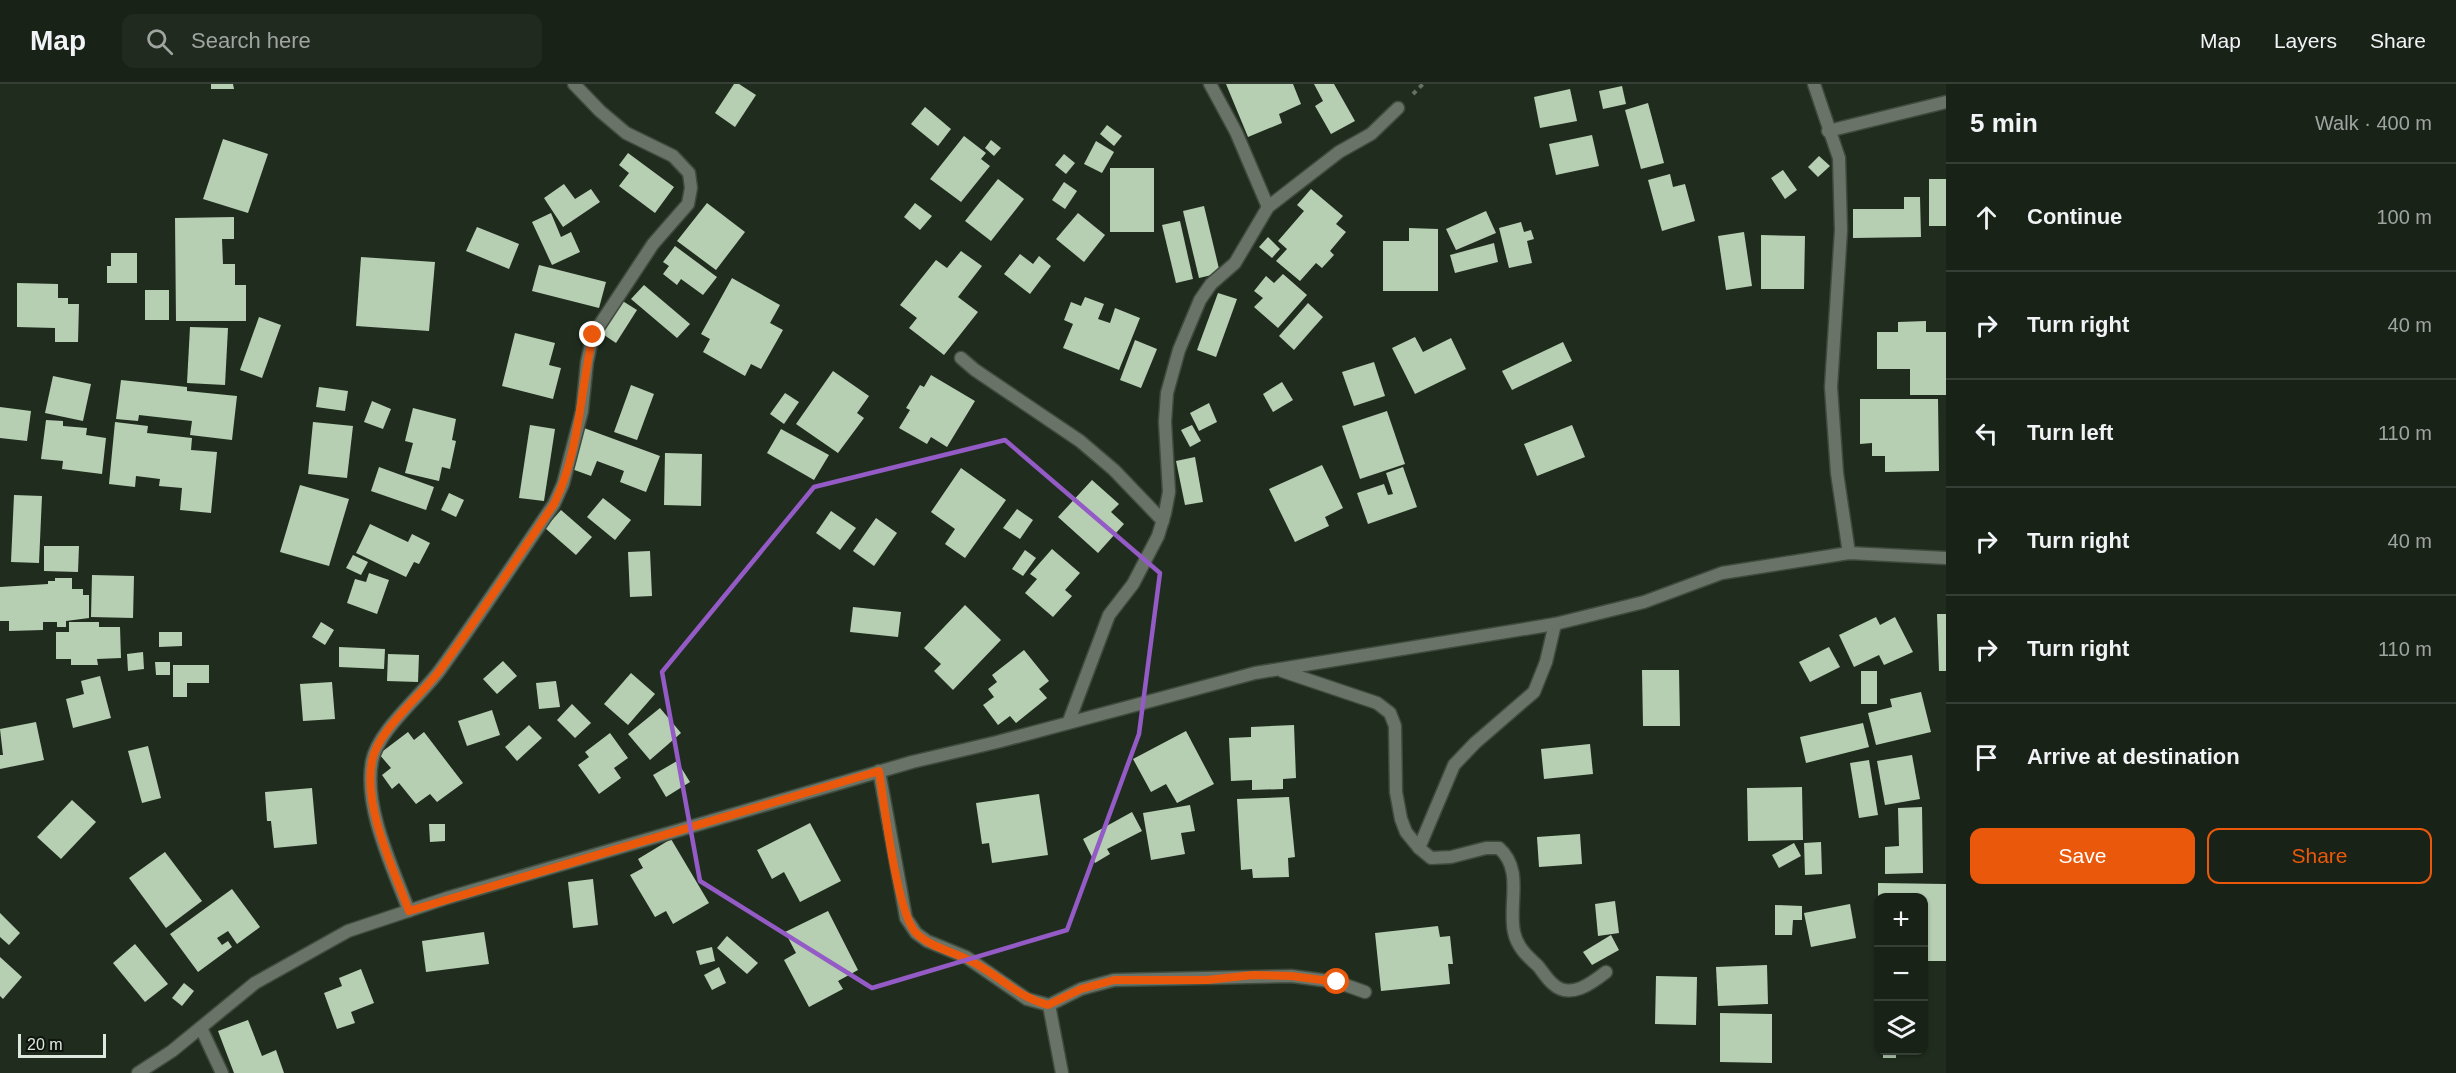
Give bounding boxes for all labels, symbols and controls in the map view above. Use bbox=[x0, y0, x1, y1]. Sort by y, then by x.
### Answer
search box bbox=[122, 14, 542, 68]
text: Map bbox=[30, 25, 86, 56]
icon: search bbox=[143, 25, 176, 58]
text: Search here bbox=[191, 28, 311, 53]
text: Map bbox=[2200, 29, 2241, 52]
text: Layers bbox=[2274, 29, 2337, 52]
text: Share bbox=[2370, 29, 2426, 52]
text: 5 min bbox=[1970, 108, 2038, 138]
text: Walk · 400 m bbox=[2315, 112, 2432, 134]
icon: ahead bbox=[1970, 201, 2003, 234]
text: Continue bbox=[2027, 204, 2122, 229]
text: 100 m bbox=[2376, 206, 2432, 228]
icon: right bbox=[1970, 309, 2003, 342]
text: Turn right bbox=[2027, 312, 2129, 337]
text: 40 m bbox=[2388, 314, 2432, 336]
route end bbox=[579, 321, 605, 347]
icon: left bbox=[1970, 417, 2003, 450]
text: Turn left bbox=[2027, 420, 2113, 445]
text: 110 m bbox=[2378, 422, 2432, 444]
icon: right bbox=[1970, 525, 2003, 558]
text: Turn right bbox=[2027, 528, 2129, 553]
text: 40 m bbox=[2388, 530, 2432, 552]
icon: right bbox=[1970, 633, 2003, 666]
text: Turn right bbox=[2027, 636, 2129, 661]
text: 110 m bbox=[2378, 638, 2432, 660]
icon: arrive bbox=[1970, 741, 2003, 774]
text: Arrive at destination bbox=[2027, 744, 2240, 769]
button: Save bbox=[1970, 828, 2195, 884]
button: Share bbox=[2207, 828, 2432, 884]
map controls bbox=[1874, 893, 1928, 1055]
button: + bbox=[1874, 893, 1928, 947]
button: − bbox=[1874, 947, 1928, 1001]
route start bbox=[1323, 968, 1349, 994]
button: layers bbox=[1874, 1001, 1928, 1055]
scale bar bbox=[18, 1031, 106, 1058]
text: 20 m bbox=[27, 1036, 63, 1053]

